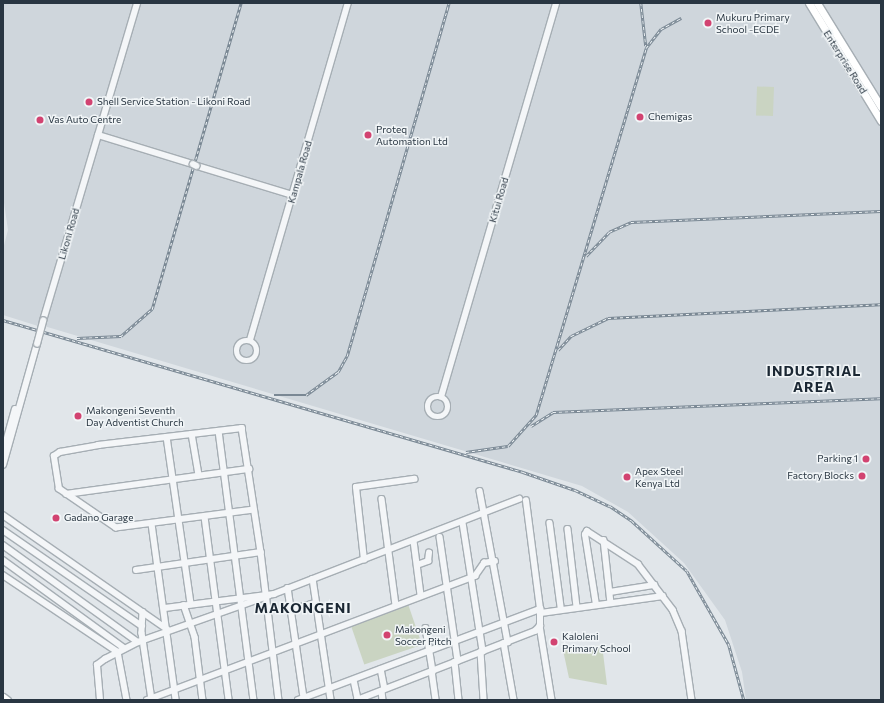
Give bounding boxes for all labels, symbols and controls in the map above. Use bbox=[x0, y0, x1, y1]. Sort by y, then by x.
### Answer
place label: Mukuru Primary School -ECDE bbox=[716, 11, 790, 34]
marker: Mukuru Primary School -ECDE bbox=[703, 18, 713, 28]
street label: Enterprise Road bbox=[821, 28, 869, 96]
place label: Shell Service Station - Likoni Road bbox=[97, 96, 250, 108]
marker: Shell Service Station - Likoni Road bbox=[84, 97, 94, 107]
place label: Chemigas bbox=[648, 111, 692, 123]
marker: Chemigas bbox=[635, 112, 645, 122]
place label: Vas Auto Centre bbox=[48, 114, 121, 126]
marker: Vas Auto Centre bbox=[35, 115, 45, 125]
place label: Proteq Automation Ltd bbox=[376, 123, 448, 146]
marker: Proteq Automation Ltd bbox=[363, 130, 373, 140]
street label: Kampala Road bbox=[285, 139, 315, 205]
street label: Kitui Road bbox=[487, 176, 511, 224]
street label: Likoni Road bbox=[56, 207, 82, 261]
district label: INDUSTRIAL AREA bbox=[767, 363, 861, 396]
place label: Makongeni Seventh Day Adventist Church bbox=[86, 404, 184, 428]
marker: Makongeni Seventh Day Adventist Church bbox=[73, 411, 83, 421]
place label: Parking 1 bbox=[817, 453, 858, 465]
marker: Parking 1 bbox=[861, 454, 871, 464]
place label: Apex Steel Kenya Ltd bbox=[635, 465, 683, 488]
place label: Factory Blocks bbox=[787, 470, 854, 482]
marker: Factory Blocks bbox=[857, 471, 867, 481]
marker: Apex Steel Kenya Ltd bbox=[622, 472, 632, 482]
place label: Gadano Garage bbox=[64, 512, 133, 524]
marker: Gadano Garage bbox=[51, 513, 61, 523]
district label: MAKONGENI bbox=[254, 600, 352, 616]
place label: Makongeni Soccer Pitch bbox=[395, 623, 451, 646]
marker: Makongeni Soccer Pitch bbox=[382, 630, 392, 640]
place label: Kaloleni Primary School bbox=[562, 630, 631, 654]
marker: Kaloleni Primary School bbox=[549, 637, 559, 647]

